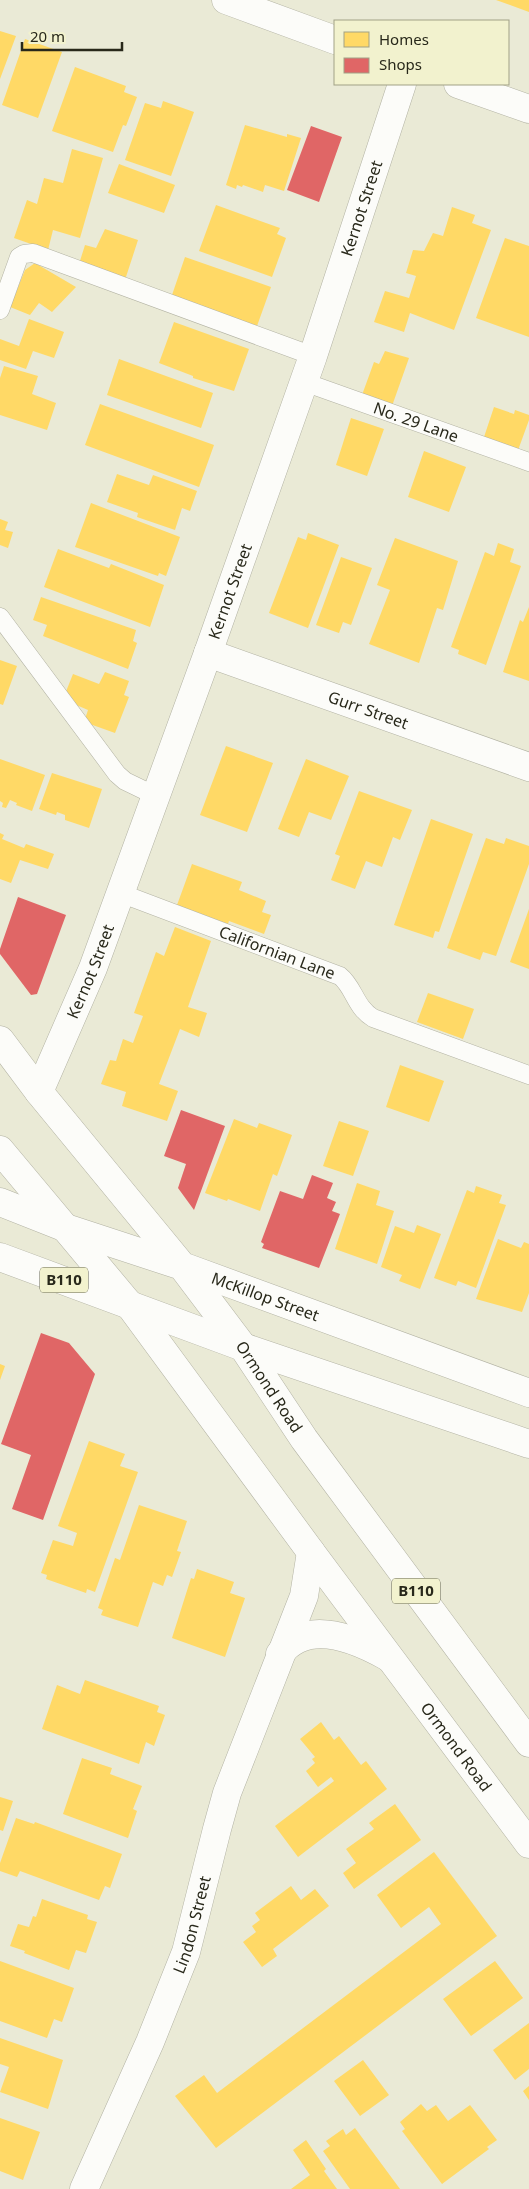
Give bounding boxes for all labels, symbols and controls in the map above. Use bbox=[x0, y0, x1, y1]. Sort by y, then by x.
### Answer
scale bar bbox=[22, 20, 122, 52]
legend bbox=[334, 20, 509, 85]
text: 20 m bbox=[30, 26, 65, 46]
text: Homes bbox=[379, 29, 429, 49]
text: Shops bbox=[379, 54, 422, 74]
street label: Kernot Street bbox=[335, 157, 387, 259]
street label: No. 29 Lane bbox=[370, 397, 462, 447]
street label: Kernot Street bbox=[203, 540, 257, 642]
street label: Gurr Street bbox=[325, 686, 412, 734]
street label: Californian Lane bbox=[216, 920, 338, 984]
street label: Kernot Street bbox=[61, 921, 119, 1022]
street label: McKillop Street bbox=[209, 1267, 322, 1326]
road number: B110 bbox=[40, 1268, 88, 1292]
street label: Ormond Road bbox=[231, 1336, 308, 1437]
road number: B110 bbox=[392, 1578, 440, 1604]
street label: Ormond Road bbox=[416, 1698, 497, 1796]
street label: Lindon Street bbox=[167, 1873, 216, 1977]

